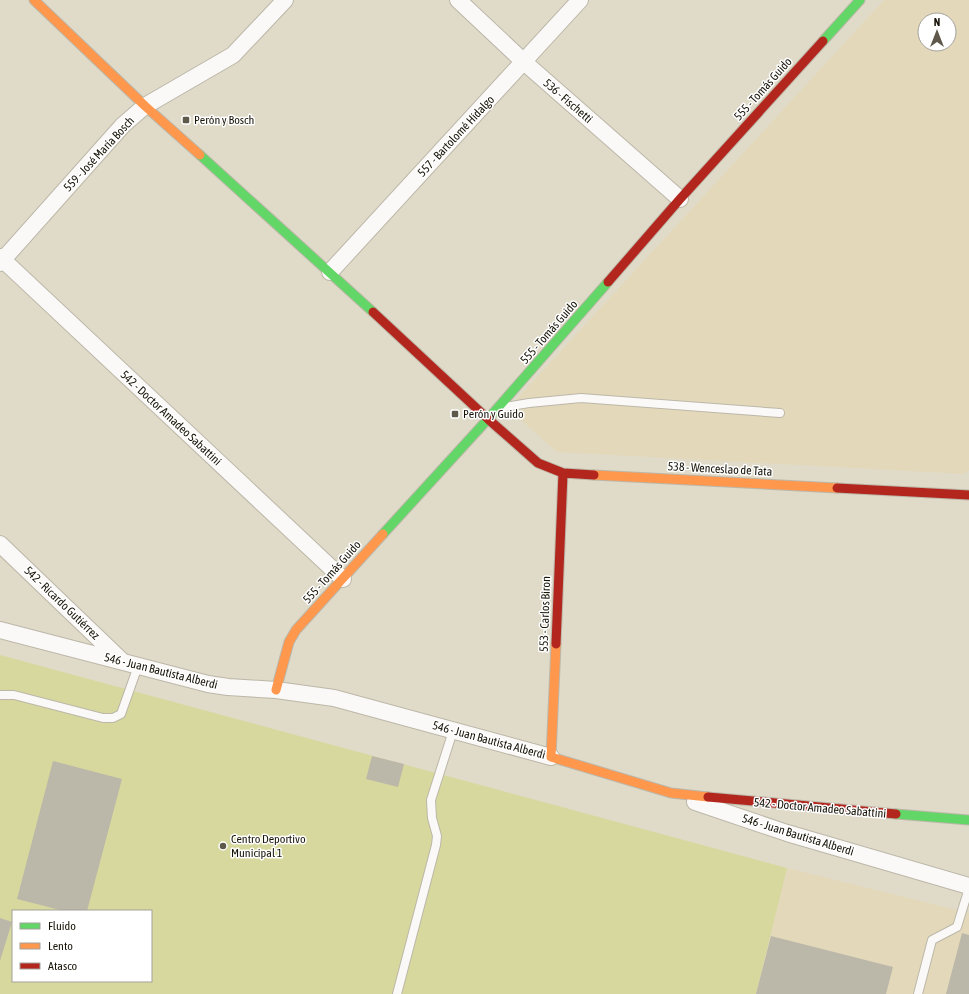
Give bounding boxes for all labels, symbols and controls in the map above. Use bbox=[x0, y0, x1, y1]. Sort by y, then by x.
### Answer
north arrow bbox=[917, 12, 957, 52]
text: N bbox=[934, 16, 940, 28]
street label: 555 - Tomás Guido bbox=[731, 54, 795, 123]
street label: 536 - Fischetti bbox=[541, 76, 595, 126]
street label: 557 - Bartolomé Hidalgo bbox=[415, 92, 497, 179]
place label: Perón y Bosch bbox=[194, 113, 254, 127]
street label: 559 - José María Bosch bbox=[61, 114, 137, 194]
marker: Perón y Bosch bbox=[181, 115, 191, 125]
street label: 555 - Tomás Guido bbox=[518, 297, 581, 367]
street label: 542 - Doctor Amadeo Sabattini bbox=[118, 368, 224, 468]
place label: Perón y Guido bbox=[463, 407, 524, 421]
marker: Perón y Guido bbox=[450, 409, 460, 419]
street label: 538 - Wenceslao de Tata bbox=[667, 459, 773, 479]
street label: 555 - Tomás Guido bbox=[300, 537, 364, 606]
street label: 542 - Ricardo Gutiérrez bbox=[21, 564, 103, 643]
street label: 553 - Carlos Biron bbox=[537, 576, 553, 652]
street label: 546 - Juan Bautista Alberdi bbox=[103, 650, 219, 692]
street label: 546 - Juan Bautista Alberdi bbox=[431, 718, 547, 762]
street label: 542 - Doctor Amadeo Sabattini bbox=[753, 795, 887, 821]
street label: 546 - Juan Bautista Alberdi bbox=[740, 811, 856, 859]
place label: Centro Deportivo Municipal 1 bbox=[231, 832, 306, 860]
marker: Centro Deportivo Municipal 1 bbox=[218, 841, 228, 851]
legend bbox=[12, 910, 152, 982]
text: Fluido bbox=[48, 919, 76, 933]
text: Lento bbox=[48, 939, 73, 953]
text: Atasco bbox=[48, 959, 78, 973]

